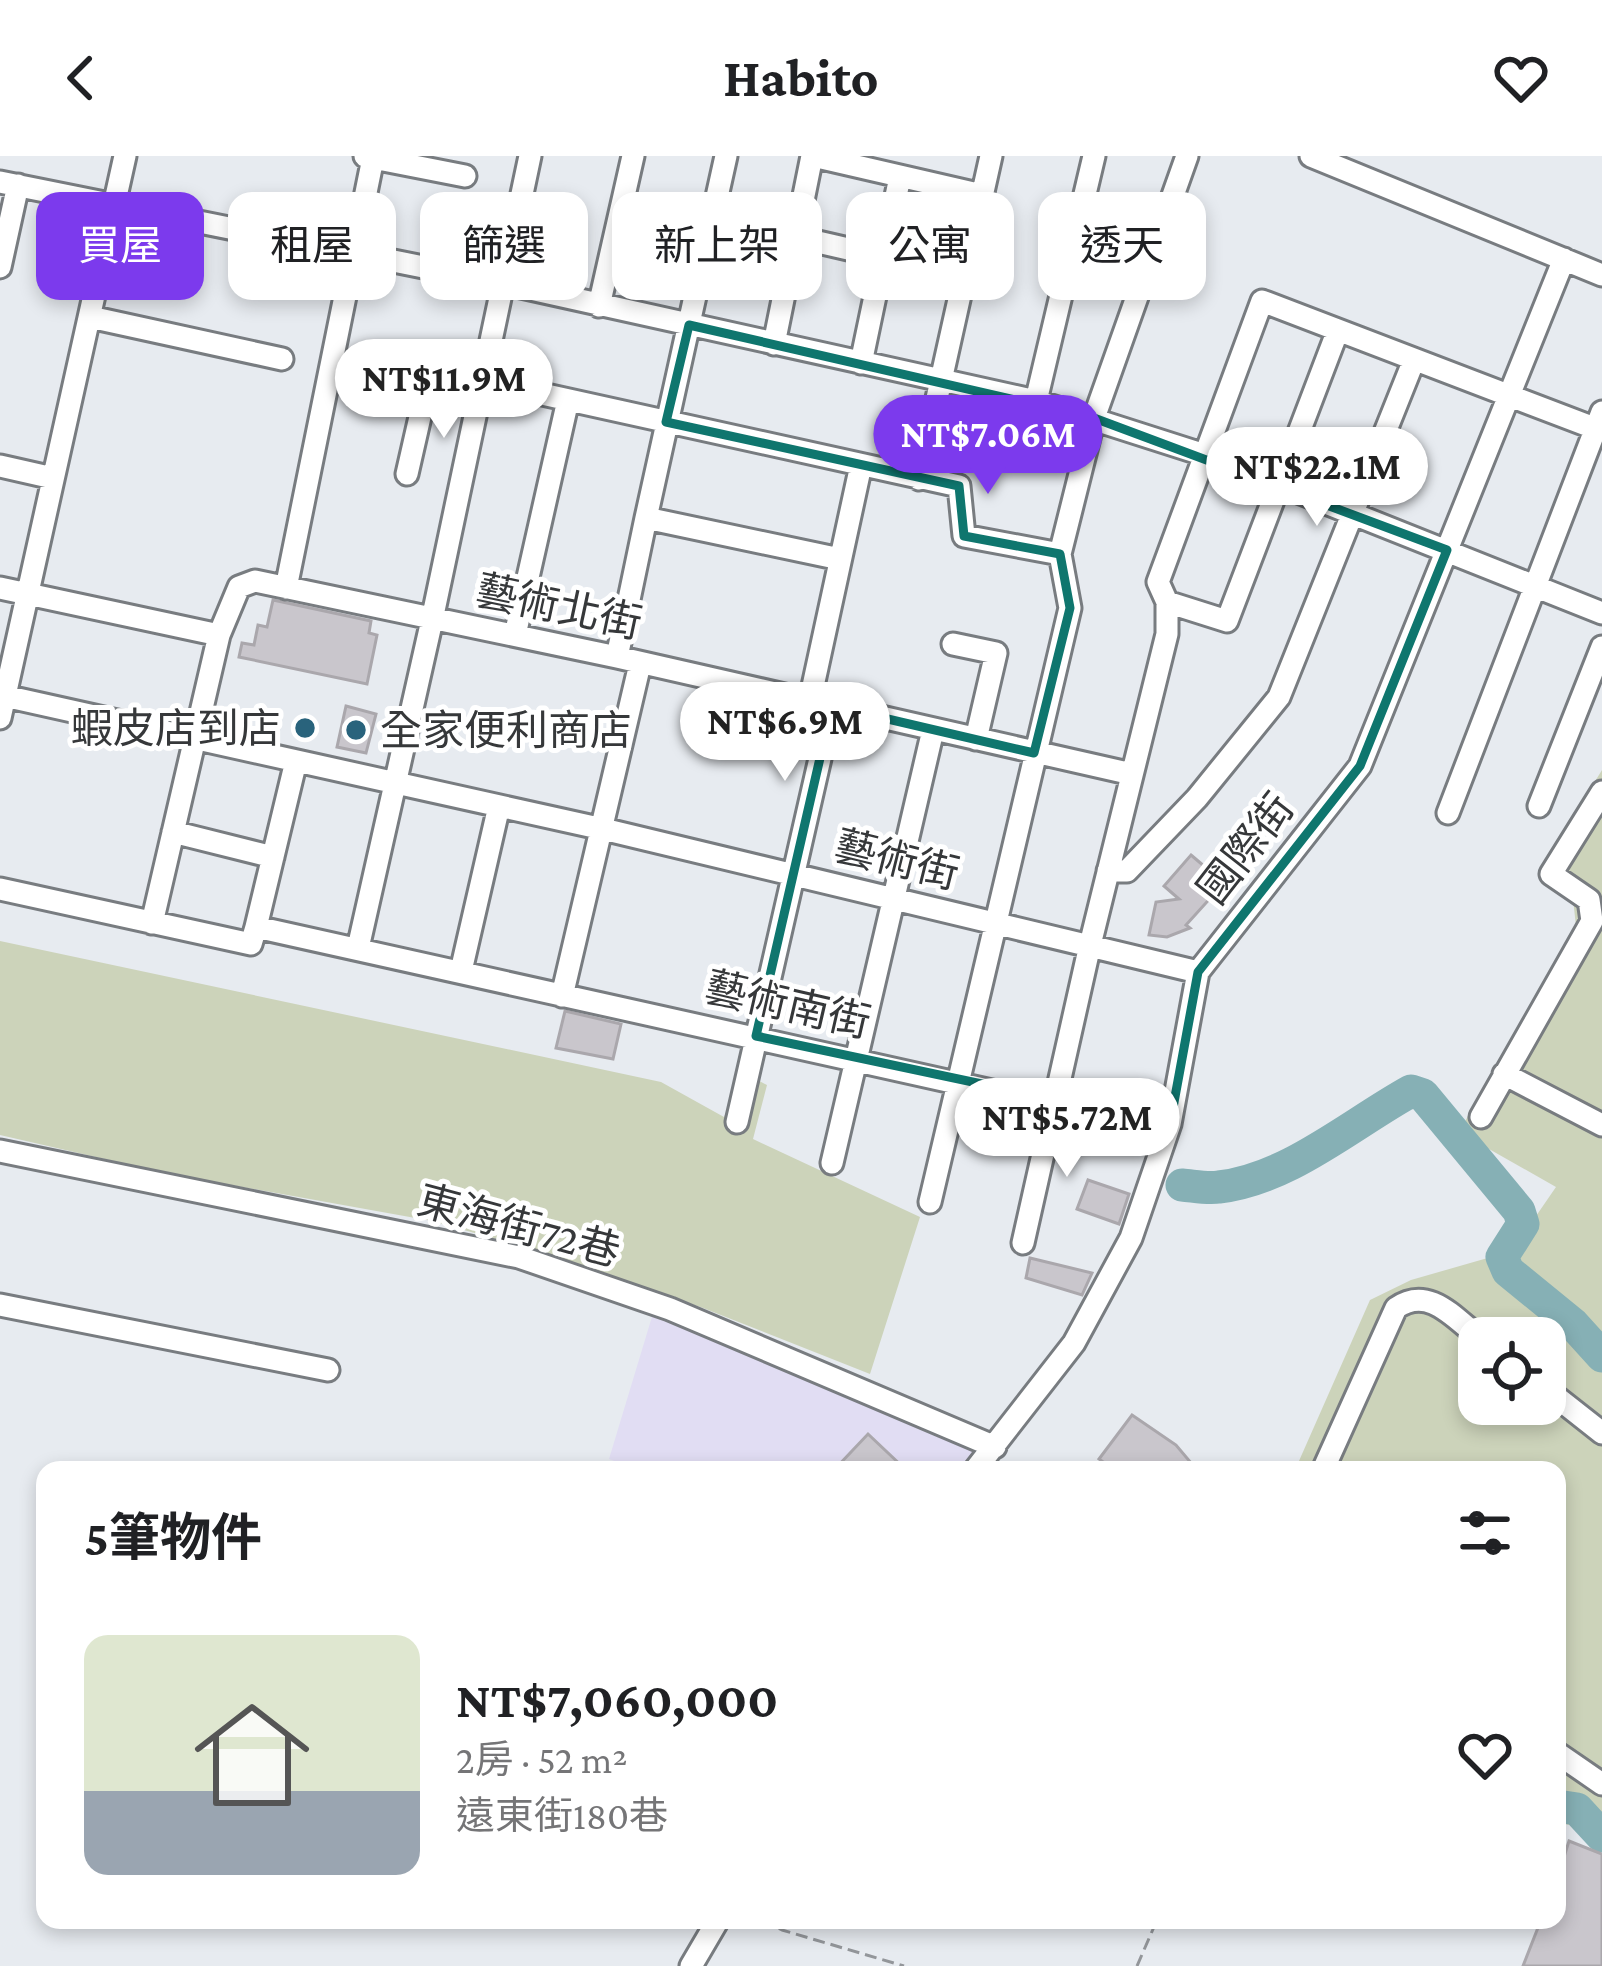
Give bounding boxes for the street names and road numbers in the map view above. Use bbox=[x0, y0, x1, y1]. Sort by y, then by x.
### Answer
street label: 藝術北街 bbox=[472, 566, 646, 647]
street label: 國際街 bbox=[1188, 784, 1303, 912]
street label: 藝術街 bbox=[830, 821, 964, 898]
street label: 藝術南街 bbox=[701, 963, 875, 1046]
street label: 東海街72巷 bbox=[413, 1176, 625, 1275]

